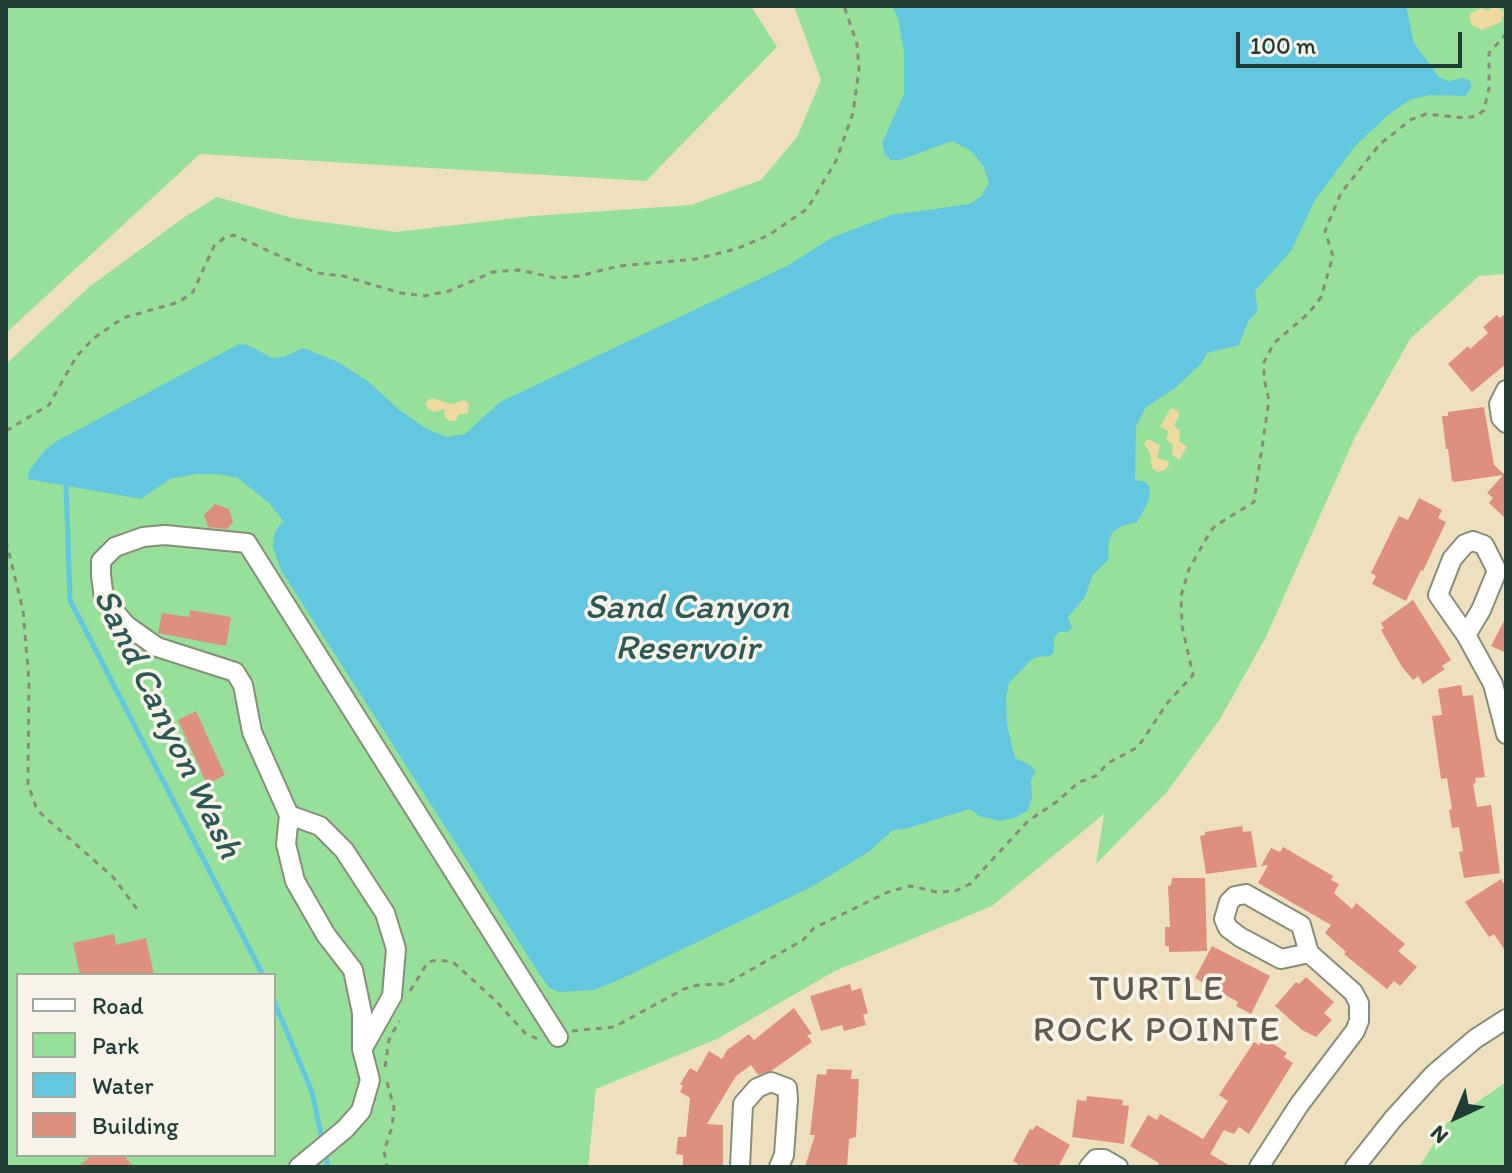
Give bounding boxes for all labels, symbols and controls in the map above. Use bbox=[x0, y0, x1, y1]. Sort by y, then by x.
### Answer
scale bar bbox=[1240, 16, 1466, 66]
text: 100 m bbox=[1250, 31, 1316, 60]
water label: Sand Canyon Wash bbox=[82, 582, 250, 866]
water label: Sand Canyon Reservoir bbox=[585, 587, 789, 672]
district label: TURTLE ROCK POINTE bbox=[1035, 969, 1279, 1054]
legend bbox=[16, 973, 276, 1157]
text: Road bbox=[92, 991, 144, 1020]
text: Park bbox=[92, 1031, 139, 1060]
text: Water bbox=[92, 1071, 154, 1100]
north arrow bbox=[1416, 1077, 1496, 1157]
text: Building bbox=[92, 1111, 179, 1140]
text: N bbox=[1424, 1120, 1454, 1150]

